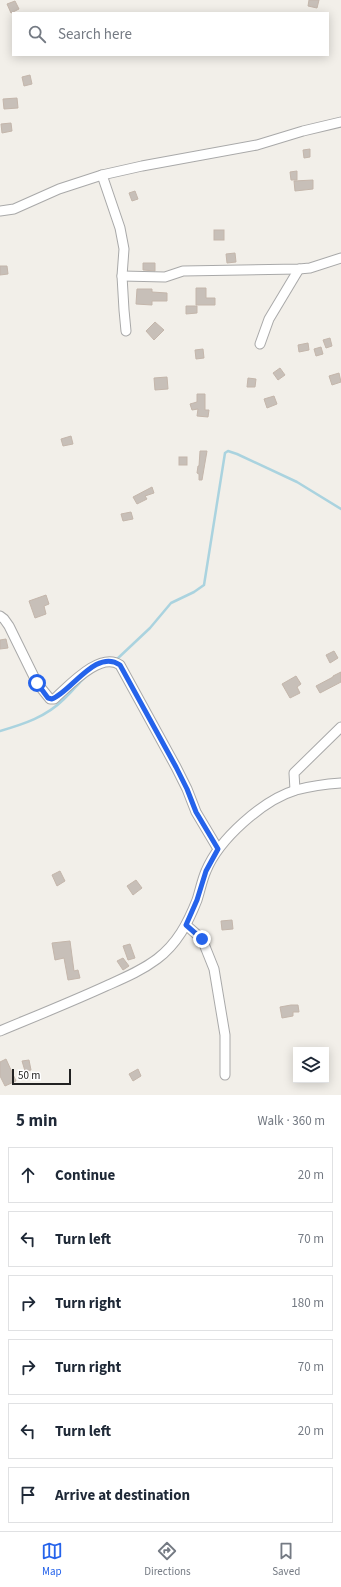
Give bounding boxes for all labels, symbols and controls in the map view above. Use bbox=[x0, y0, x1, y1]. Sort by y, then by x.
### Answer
search box bbox=[12, 12, 329, 56]
icon: search bbox=[26, 23, 48, 45]
text: Search here bbox=[58, 24, 132, 45]
route start bbox=[28, 674, 46, 692]
route end bbox=[193, 930, 211, 948]
map controls bbox=[293, 1047, 329, 1083]
button: layers bbox=[293, 1047, 329, 1083]
scale bar bbox=[12, 1067, 71, 1086]
text: 50 m bbox=[18, 1068, 40, 1083]
text: 5 min bbox=[16, 1109, 57, 1133]
text: Walk · 360 m bbox=[257, 1112, 325, 1130]
icon: ahead bbox=[17, 1164, 39, 1186]
text: Continue bbox=[55, 1165, 115, 1186]
text: 20 m bbox=[298, 1166, 324, 1184]
icon: left bbox=[17, 1228, 39, 1250]
text: Turn left bbox=[55, 1229, 111, 1250]
text: 70 m bbox=[298, 1230, 324, 1248]
icon: right bbox=[17, 1292, 39, 1314]
text: Turn right bbox=[55, 1293, 121, 1314]
text: 180 m bbox=[291, 1294, 324, 1312]
icon: right bbox=[17, 1356, 39, 1378]
text: Turn right bbox=[55, 1357, 121, 1378]
text: 70 m bbox=[298, 1358, 324, 1376]
icon: left bbox=[17, 1420, 39, 1442]
text: Turn left bbox=[55, 1421, 111, 1442]
text: 20 m bbox=[298, 1422, 324, 1440]
icon: arrive bbox=[17, 1484, 39, 1506]
text: Arrive at destination bbox=[55, 1485, 190, 1506]
tab: Map bbox=[41, 1540, 63, 1579]
tab: Directions bbox=[144, 1540, 191, 1579]
tab: Saved bbox=[272, 1540, 300, 1579]

